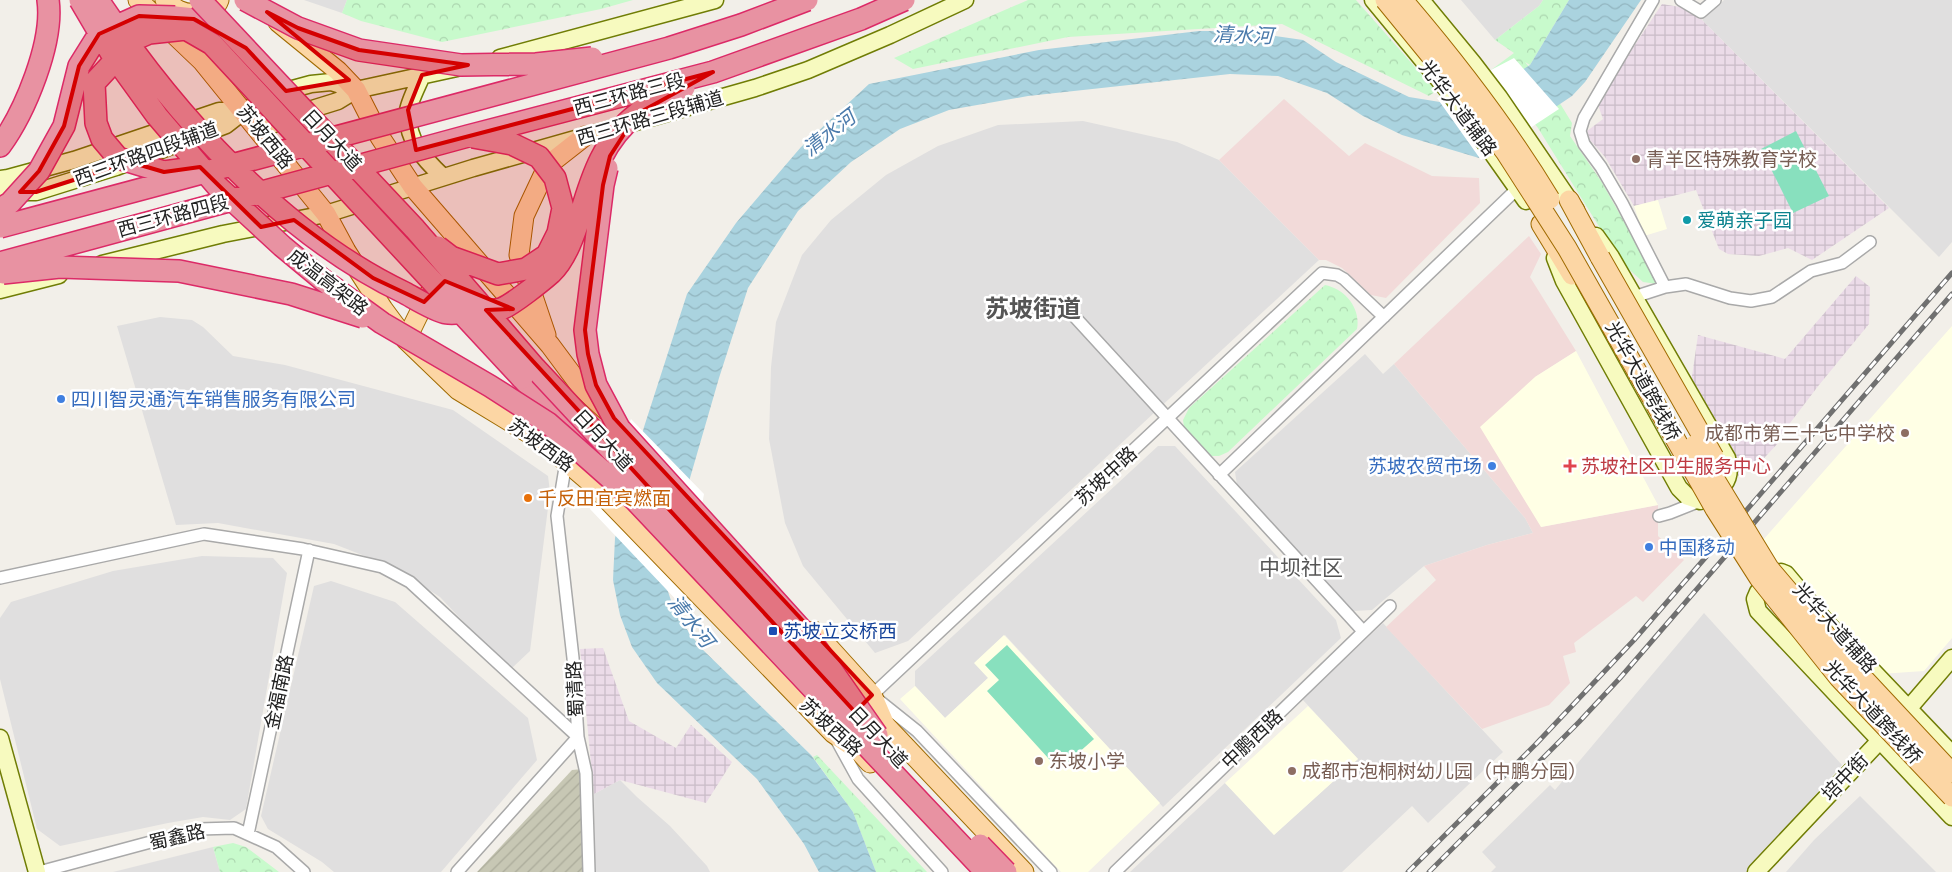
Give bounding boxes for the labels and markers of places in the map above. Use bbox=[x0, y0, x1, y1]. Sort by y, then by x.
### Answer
place label: 青羊区特殊教育学校 bbox=[1646, 148, 1817, 171]
marker: 青羊区特殊教育学校 bbox=[1630, 153, 1642, 165]
place label: 爱萌亲子园 bbox=[1697, 209, 1792, 232]
marker: 爱萌亲子园 bbox=[1681, 214, 1693, 226]
place label: 四川智灵通汽车销售服务有限公司 bbox=[71, 388, 356, 411]
marker: 四川智灵通汽车销售服务有限公司 bbox=[55, 393, 67, 405]
place label: 成都市第三十七中学校 bbox=[1705, 422, 1895, 445]
marker: 成都市第三十七中学校 bbox=[1899, 427, 1911, 439]
place label: 苏坡农贸市场 bbox=[1368, 455, 1482, 478]
place label: 苏坡社区卫生服务中心 bbox=[1581, 455, 1771, 478]
marker: 苏坡社区卫生服务中心 bbox=[1563, 459, 1577, 473]
marker: 苏坡农贸市场 bbox=[1486, 460, 1498, 472]
place label: 千反田宜宾燃面 bbox=[538, 487, 671, 510]
marker: 千反田宜宾燃面 bbox=[522, 492, 534, 504]
place label: 中国移动 bbox=[1659, 536, 1735, 559]
marker: 中国移动 bbox=[1643, 541, 1655, 553]
place label: 苏坡立交桥西 bbox=[783, 620, 897, 643]
marker: 苏坡立交桥西 bbox=[767, 625, 779, 637]
place label: 东坡小学 bbox=[1049, 750, 1125, 773]
marker: 东坡小学 bbox=[1033, 755, 1045, 767]
place label: 成都市泡桐树幼儿园（中鹏分园） bbox=[1302, 760, 1587, 783]
marker: 成都市泡桐树幼儿园（中鹏分园） bbox=[1286, 765, 1298, 777]

